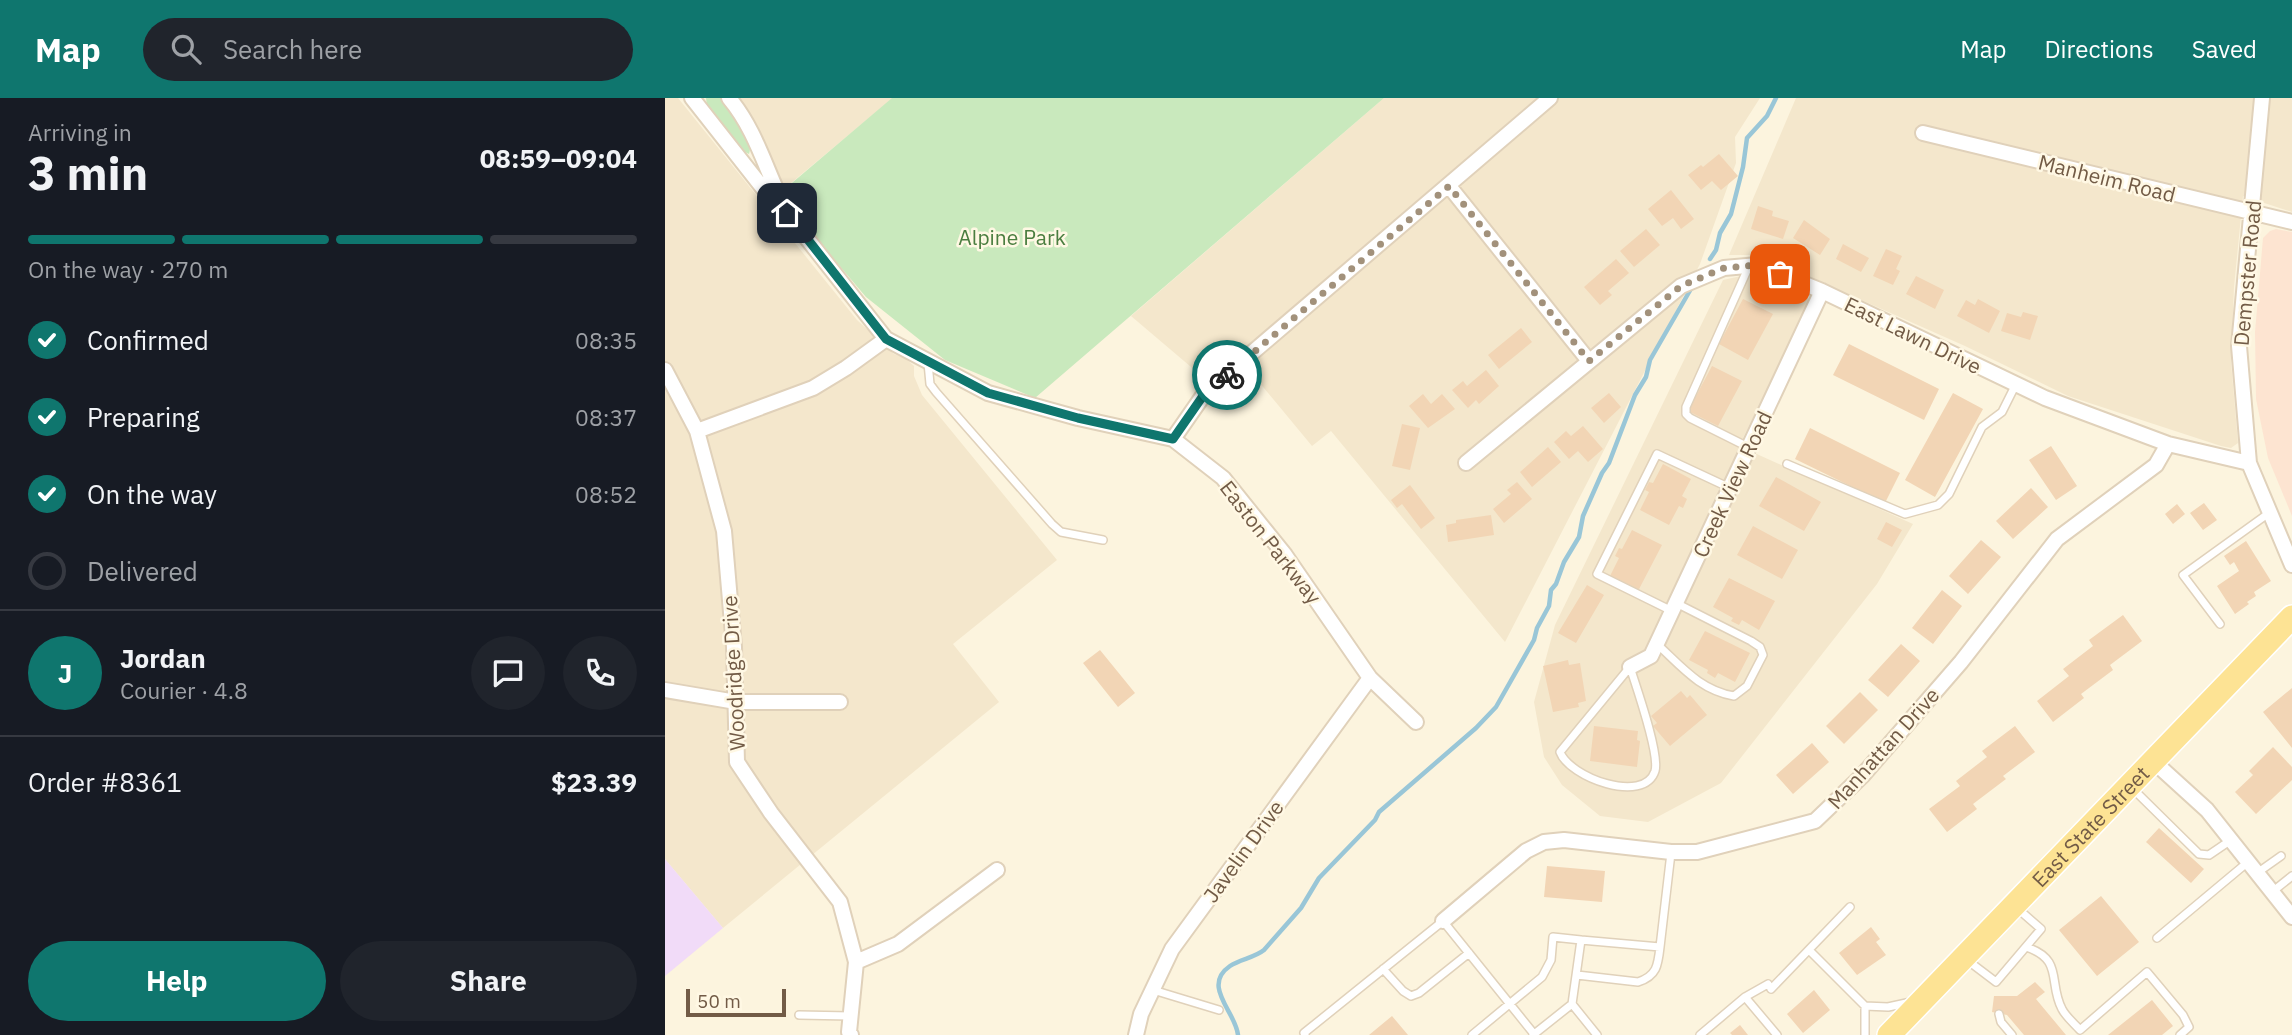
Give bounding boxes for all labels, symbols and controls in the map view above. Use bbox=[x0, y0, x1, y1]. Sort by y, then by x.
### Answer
search box bbox=[143, 18, 633, 81]
text: Map bbox=[35, 28, 101, 71]
icon: search bbox=[167, 30, 205, 68]
text: Search here bbox=[223, 32, 362, 66]
text: Map bbox=[1960, 33, 2006, 65]
text: Directions bbox=[2044, 33, 2154, 65]
text: Saved bbox=[2192, 33, 2257, 65]
text: Arriving in bbox=[28, 117, 132, 147]
text: 08:59–09:04 bbox=[480, 141, 637, 175]
text: 3 min bbox=[28, 143, 148, 203]
street label: Manheim Road bbox=[2035, 147, 2179, 209]
pin bbox=[757, 183, 817, 243]
icon: home bbox=[768, 194, 806, 232]
street label: Dempster Road bbox=[2227, 199, 2267, 347]
park label: Alpine Park bbox=[958, 223, 1066, 251]
pin bbox=[1750, 244, 1810, 304]
text: On the way · 270 m bbox=[28, 254, 228, 284]
icon: bag bbox=[1761, 255, 1799, 293]
street label: East Lawn Drive bbox=[1840, 290, 1986, 380]
icon: check bbox=[28, 321, 66, 359]
text: Confirmed bbox=[87, 323, 209, 357]
text: 08:35 bbox=[575, 325, 637, 355]
courier bbox=[1192, 340, 1262, 410]
icon: bike bbox=[1208, 356, 1246, 394]
icon: check bbox=[28, 398, 66, 436]
text: Preparing bbox=[87, 400, 200, 434]
text: 08:37 bbox=[575, 402, 637, 432]
street label: Creek View Road bbox=[1686, 406, 1778, 562]
street label: Easton Parkway bbox=[1214, 474, 1328, 610]
icon: check bbox=[28, 475, 66, 513]
text: On the way bbox=[87, 477, 217, 511]
text: 08:52 bbox=[575, 479, 637, 509]
text: Delivered bbox=[87, 554, 198, 588]
street label: Woodridge Drive bbox=[715, 595, 751, 751]
button: chat bbox=[471, 636, 545, 710]
button: phone bbox=[563, 636, 637, 710]
text: Jordan bbox=[120, 641, 206, 675]
text: J bbox=[58, 656, 72, 690]
text: Courier · 4.8 bbox=[120, 675, 248, 705]
street label: Manhattan Drive bbox=[1821, 681, 1945, 815]
street label: East State Street bbox=[2025, 760, 2155, 893]
text: Order #8361 bbox=[28, 765, 182, 799]
text: $23.39 bbox=[551, 765, 637, 799]
street label: Javelin Drive bbox=[1196, 794, 1290, 908]
button: Help bbox=[28, 941, 326, 1021]
button: Share bbox=[340, 941, 637, 1021]
scale bar bbox=[686, 986, 786, 1018]
text: 50 m bbox=[697, 989, 741, 1013]

